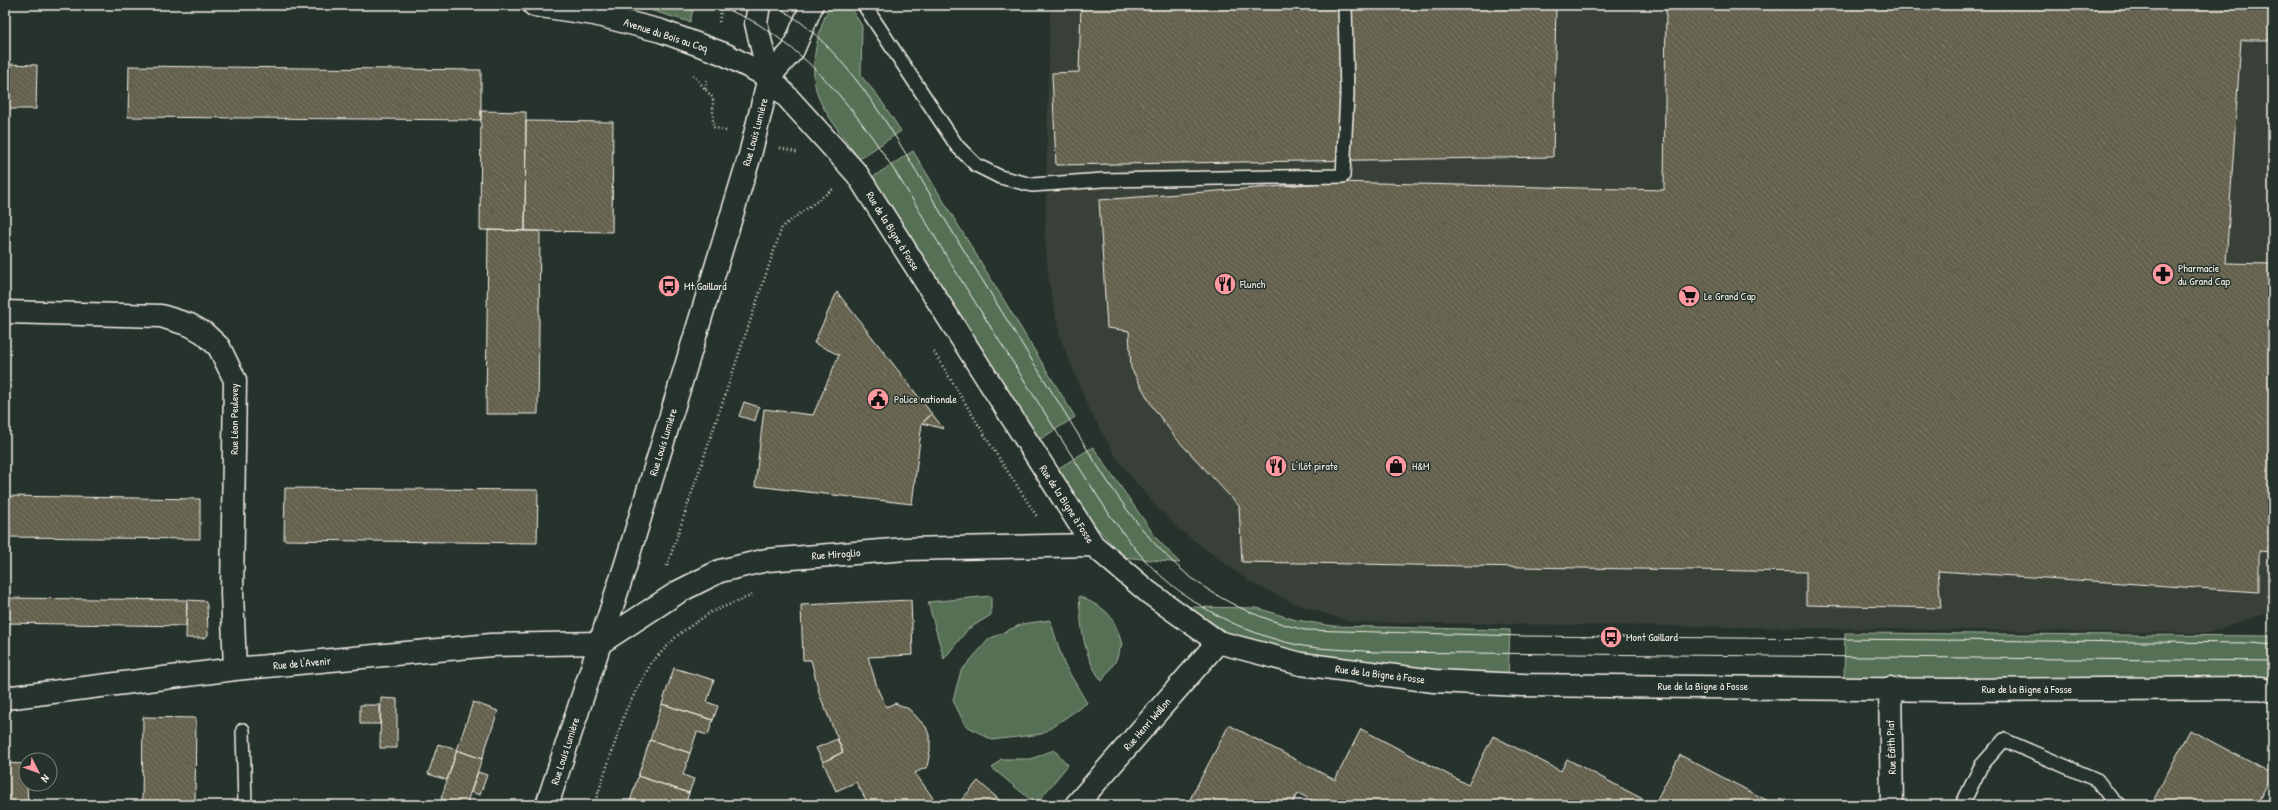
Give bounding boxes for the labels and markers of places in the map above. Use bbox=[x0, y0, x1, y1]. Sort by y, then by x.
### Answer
pharmacy icon: Pharmacie du Grand Cap bbox=[2150, 261, 2176, 287]
place label: Pharmacie du Grand Cap bbox=[2178, 261, 2230, 288]
restaurant icon: Flunch bbox=[1212, 271, 1238, 297]
bus stop icon: Mt Gaillard bbox=[656, 273, 682, 299]
place label: Flunch bbox=[1239, 277, 1266, 291]
place label: Mt Gaillard bbox=[684, 279, 727, 293]
supermarket icon: Le Grand Cap bbox=[1676, 283, 1702, 309]
place label: Le Grand Cap bbox=[1704, 289, 1756, 303]
public building icon: Police nationale bbox=[865, 386, 891, 412]
place label: Police nationale bbox=[894, 392, 957, 406]
restaurant icon: L'Ilôt pirate bbox=[1263, 453, 1289, 479]
shop icon: H&M bbox=[1383, 453, 1409, 479]
place label: L'Ilôt pirate bbox=[1292, 459, 1339, 473]
place label: H&M bbox=[1412, 459, 1430, 473]
bus stop icon: Mont Gaillard bbox=[1598, 624, 1624, 650]
place label: Mont Gaillard bbox=[1626, 630, 1679, 644]

